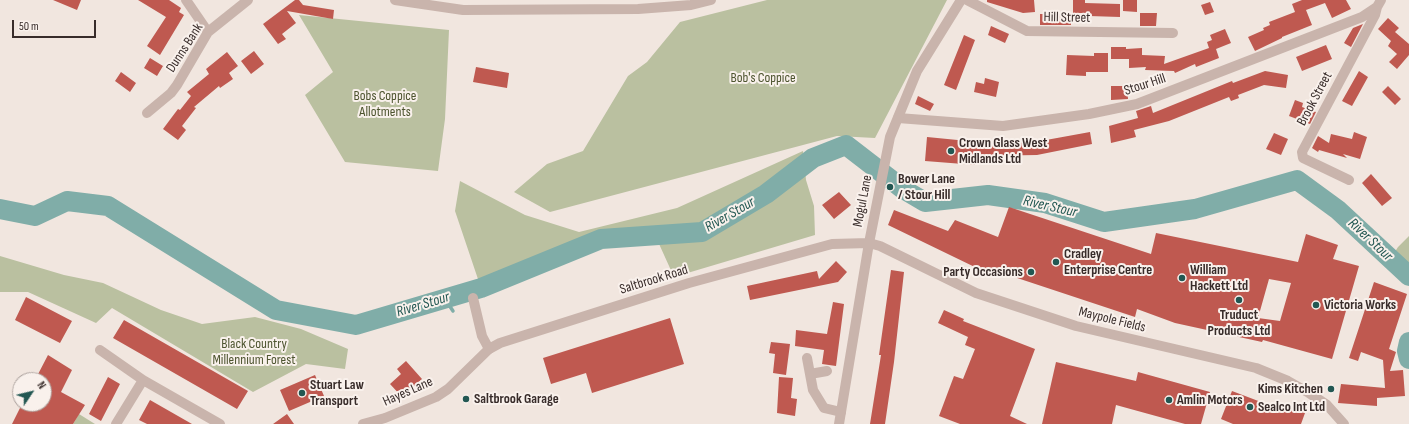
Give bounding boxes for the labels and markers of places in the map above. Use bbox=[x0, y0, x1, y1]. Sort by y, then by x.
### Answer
place label: Crown Glass West Midlands Ltd bbox=[959, 135, 1047, 168]
marker: Crown Glass West Midlands Ltd bbox=[946, 146, 956, 156]
place label: Bower Lane / Stour Hill bbox=[898, 171, 955, 204]
marker: Bower Lane / Stour Hill bbox=[885, 182, 895, 192]
place label: Cradley Enterprise Centre bbox=[1064, 246, 1152, 278]
marker: Cradley Enterprise Centre bbox=[1051, 257, 1061, 267]
place label: William Hackett Ltd bbox=[1190, 262, 1248, 294]
place label: Party Occasions bbox=[943, 264, 1023, 280]
marker: Party Occasions bbox=[1026, 267, 1036, 277]
marker: William Hackett Ltd bbox=[1177, 273, 1187, 283]
marker: Truduct Products Ltd bbox=[1234, 295, 1244, 305]
place label: Victoria Works bbox=[1324, 297, 1396, 313]
marker: Victoria Works bbox=[1311, 300, 1321, 310]
place label: Truduct Products Ltd bbox=[1208, 307, 1270, 340]
place label: Stuart Law Transport bbox=[310, 377, 364, 410]
place label: Kims Kitchen bbox=[1258, 381, 1323, 397]
marker: Kims Kitchen bbox=[1326, 384, 1336, 394]
marker: Stuart Law Transport bbox=[297, 388, 307, 398]
place label: Saltbrook Garage bbox=[474, 391, 559, 407]
place label: Amlin Motors bbox=[1177, 392, 1243, 408]
marker: Saltbrook Garage bbox=[461, 394, 471, 404]
marker: Amlin Motors bbox=[1164, 395, 1174, 405]
place label: Sealco Int Ltd bbox=[1258, 399, 1325, 415]
marker: Sealco Int Ltd bbox=[1245, 402, 1255, 412]

